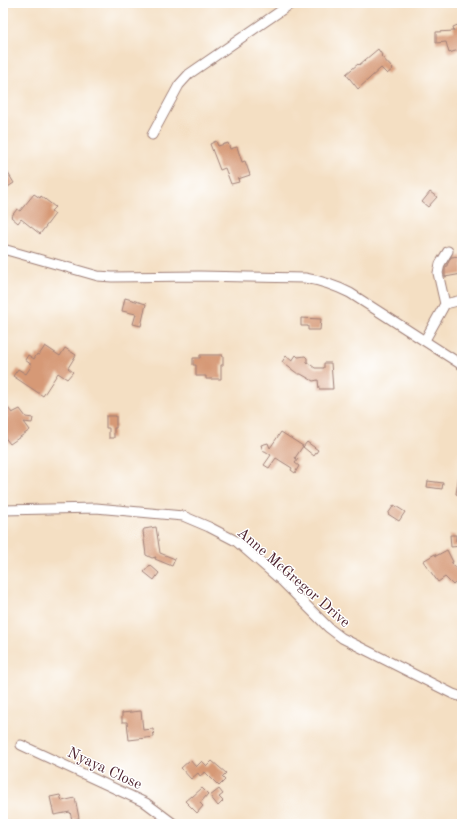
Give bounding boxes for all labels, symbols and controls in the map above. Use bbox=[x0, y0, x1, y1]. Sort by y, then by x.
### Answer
street label: Anne McGregor Drive bbox=[234, 525, 352, 631]
street label: Nyaya Close bbox=[65, 746, 144, 793]

